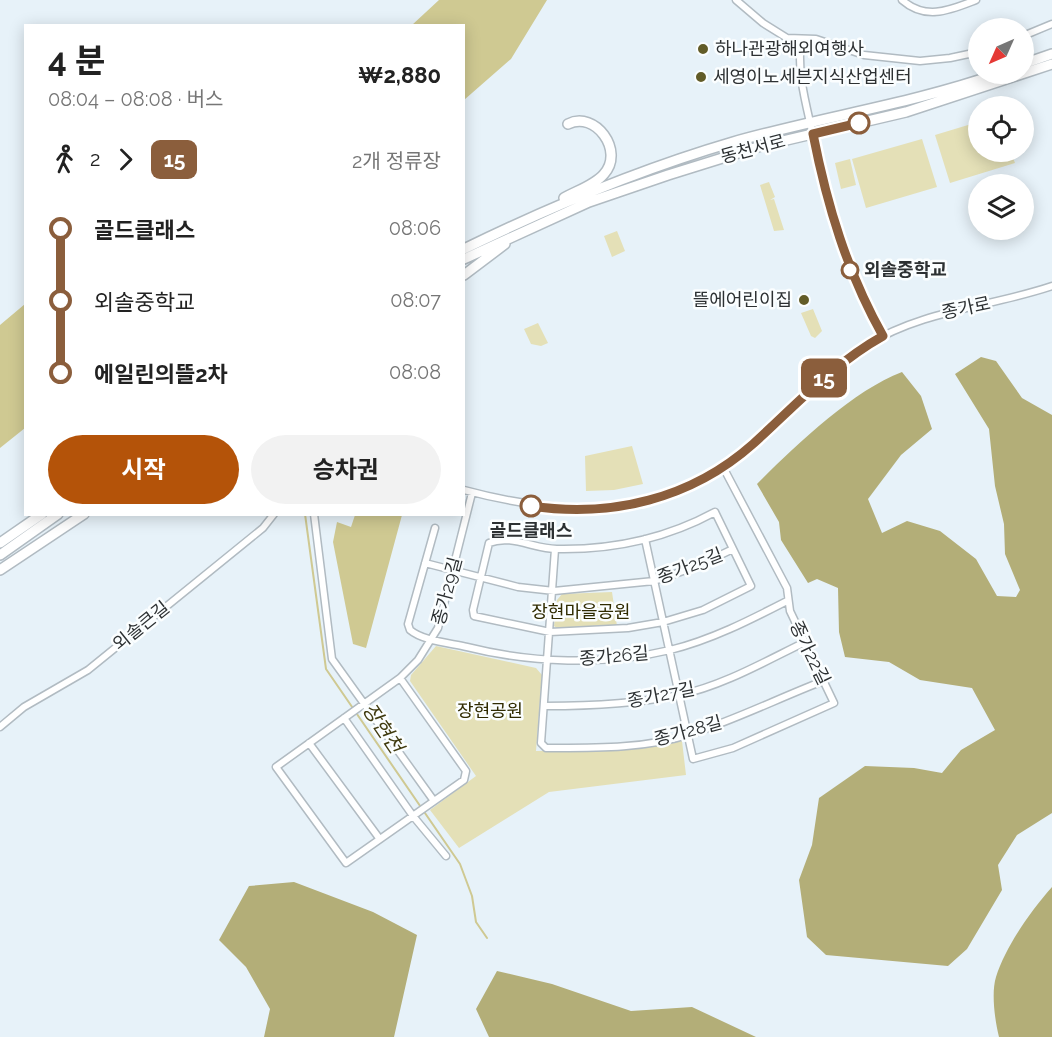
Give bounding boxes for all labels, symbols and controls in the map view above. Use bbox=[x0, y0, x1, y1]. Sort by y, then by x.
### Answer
north arrow bbox=[968, 18, 1034, 84]
map controls bbox=[968, 18, 1034, 240]
place label: 하나관광해외여행사 bbox=[715, 38, 864, 59]
text: 4 분 bbox=[48, 41, 105, 80]
marker: 하나관광해외여행사 bbox=[696, 42, 710, 56]
text: ₩2,880 bbox=[358, 62, 441, 88]
place label: 세영이노세븐지식산업센터 bbox=[713, 66, 912, 87]
marker: 세영이노세븐지식산업센터 bbox=[694, 70, 708, 84]
text: 08:04 – 08:08 · 버스 bbox=[48, 87, 223, 111]
button: locate bbox=[968, 96, 1034, 162]
unlabelled marker bbox=[848, 112, 870, 134]
street label: 동천서로 bbox=[718, 130, 788, 167]
icon: walk bbox=[48, 143, 81, 176]
icon: forward bbox=[109, 143, 142, 176]
text: 2 bbox=[90, 147, 100, 171]
text: 15 bbox=[163, 147, 185, 172]
text: 2개 정류장 bbox=[352, 149, 441, 173]
button: layers bbox=[968, 174, 1034, 240]
text: 08:06 bbox=[389, 216, 441, 240]
text: 골드클래스 bbox=[94, 217, 195, 243]
place label: 외솔중학교 bbox=[864, 259, 947, 280]
marker: 외솔중학교 bbox=[841, 261, 859, 279]
text: 08:07 bbox=[390, 288, 441, 312]
text: 외솔중학교 bbox=[94, 289, 195, 315]
place label: 뜰에어린이집 bbox=[693, 289, 792, 310]
street label: 종가로 bbox=[939, 292, 992, 323]
marker: 뜰에어린이집 bbox=[797, 293, 811, 307]
line badge: 15 bbox=[797, 358, 851, 398]
text: 08:08 bbox=[389, 360, 441, 384]
text: 에일린의뜰2차 bbox=[94, 361, 228, 387]
text: 15 bbox=[813, 366, 835, 391]
button: 시작 bbox=[48, 435, 239, 504]
button: 승차권 bbox=[251, 435, 441, 504]
marker: 골드클래스 bbox=[520, 495, 542, 517]
place label: 골드클래스 bbox=[490, 520, 572, 541]
street label: 종가25길 bbox=[654, 543, 726, 588]
street label: 종가29길 bbox=[427, 555, 466, 627]
street label: 외솔큰길 bbox=[108, 597, 173, 655]
park label: 장현마을공원 bbox=[531, 601, 631, 622]
street label: 종가22길 bbox=[786, 617, 835, 688]
street label: 종가26길 bbox=[578, 642, 650, 669]
street label: 종가27길 bbox=[625, 678, 697, 711]
water label: 장현천 bbox=[358, 698, 410, 760]
park label: 장현공원 bbox=[457, 700, 523, 721]
street label: 종가28길 bbox=[651, 711, 724, 750]

